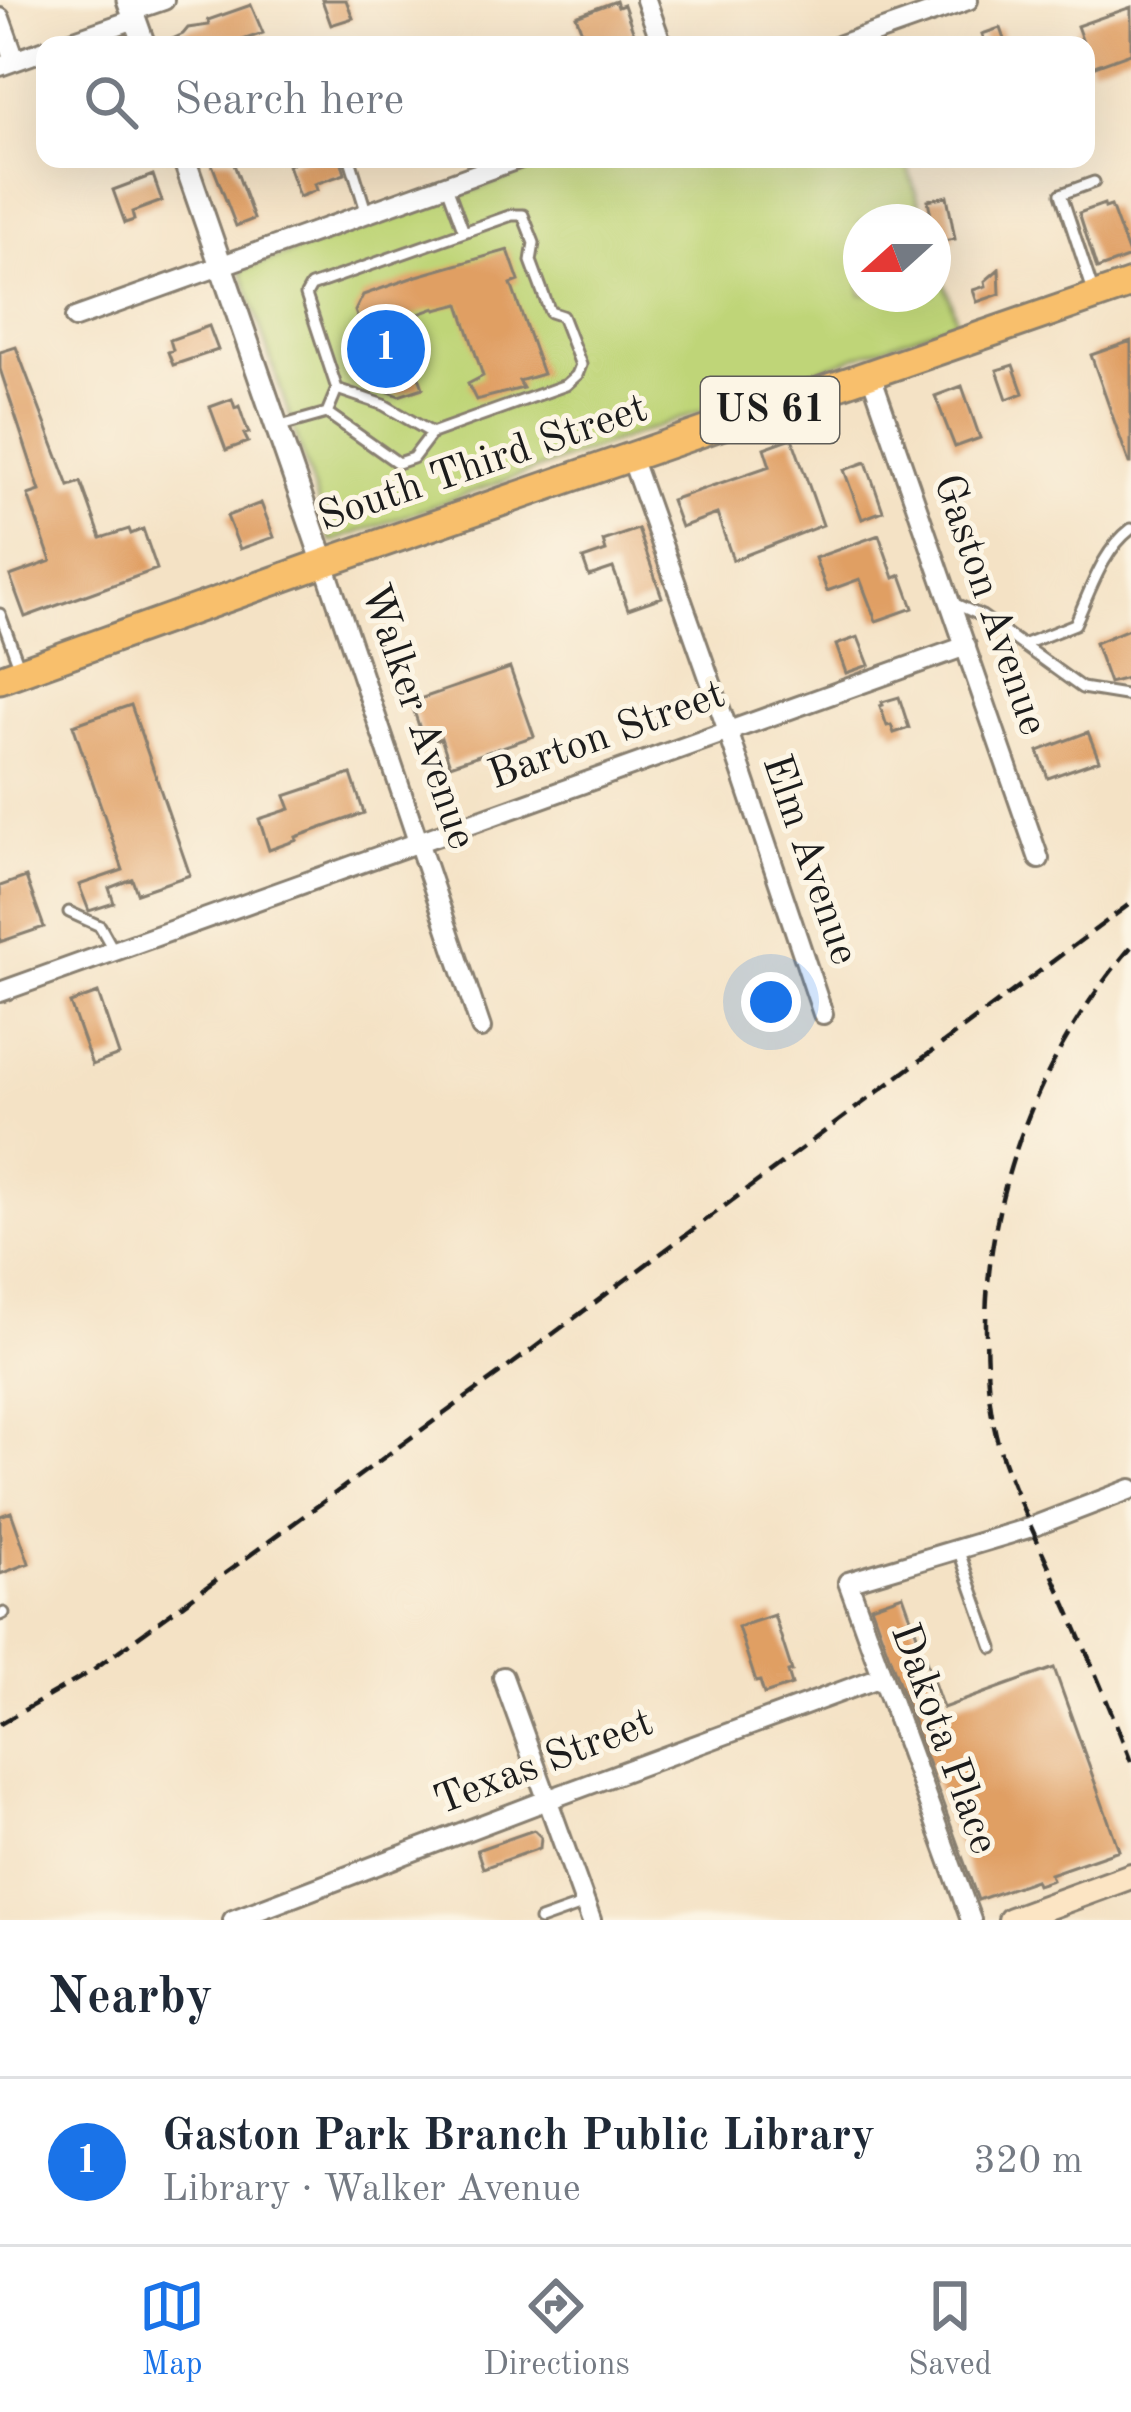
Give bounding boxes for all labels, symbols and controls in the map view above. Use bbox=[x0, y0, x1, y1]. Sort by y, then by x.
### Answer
search box bbox=[36, 36, 1095, 168]
icon: search bbox=[78, 69, 144, 135]
text: Search here bbox=[174, 79, 404, 124]
north arrow bbox=[843, 204, 951, 312]
pin: 1 bbox=[347, 304, 425, 394]
road number: US 61 bbox=[701, 377, 839, 443]
street label: South Third Street bbox=[313, 388, 653, 540]
street label: Gaston Avenue bbox=[925, 469, 1053, 741]
street label: Walker Avenue bbox=[352, 579, 482, 855]
street label: Barton Street bbox=[483, 674, 731, 798]
street label: Elm Avenue bbox=[754, 750, 864, 970]
your location bbox=[741, 972, 801, 1032]
street label: Dakota Place bbox=[882, 1618, 1004, 1860]
street label: Texas Street bbox=[429, 1702, 659, 1824]
text: Nearby bbox=[48, 1973, 213, 2024]
text: Gaston Park Branch Public Library bbox=[162, 2115, 875, 2160]
text: 1 bbox=[76, 2142, 98, 2181]
text: 320 m bbox=[973, 2142, 1083, 2181]
text: Library · Walker Avenue bbox=[162, 2170, 581, 2209]
tab: Map bbox=[139, 2273, 205, 2386]
tab: Directions bbox=[483, 2273, 630, 2386]
tab: Saved bbox=[908, 2273, 992, 2386]

